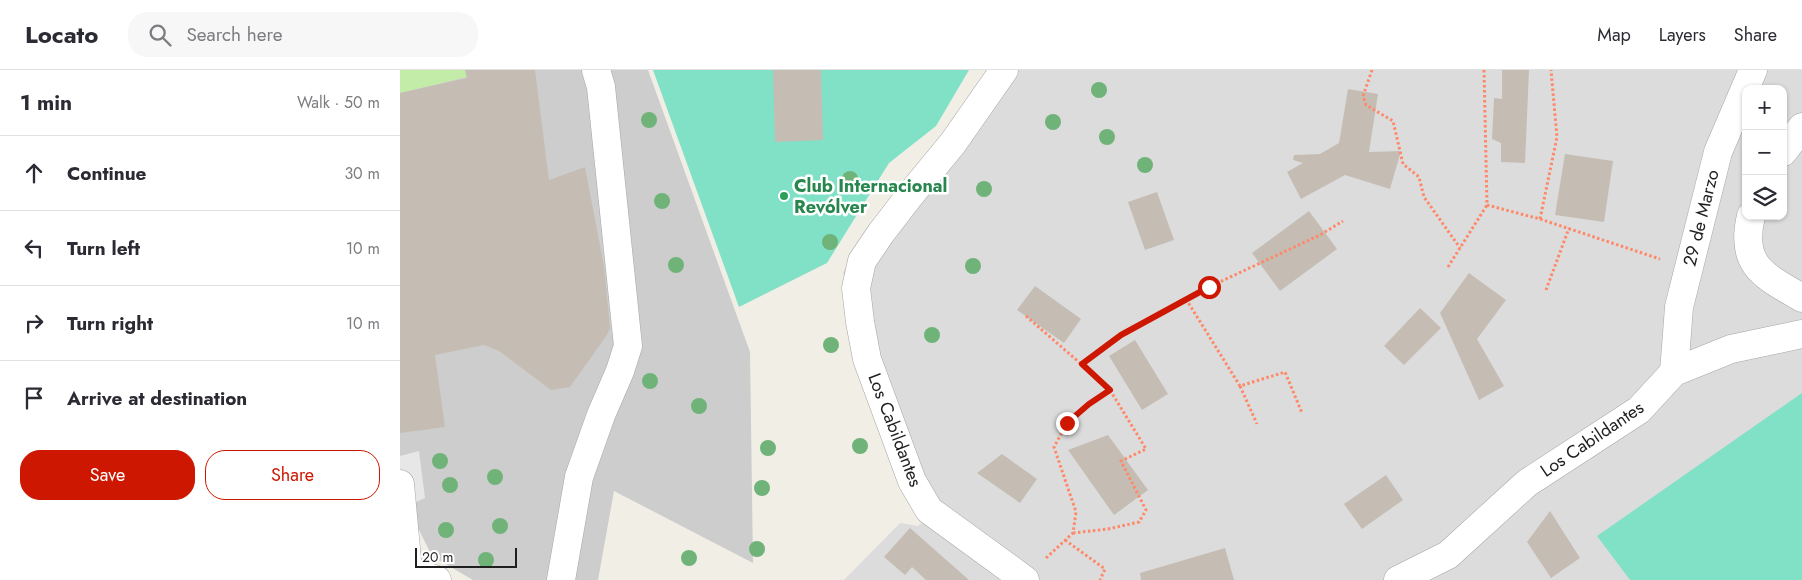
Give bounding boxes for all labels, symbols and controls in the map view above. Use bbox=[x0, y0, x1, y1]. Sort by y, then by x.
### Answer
search box bbox=[128, 12, 478, 57]
text: Locato bbox=[25, 17, 98, 52]
icon: search bbox=[146, 21, 174, 49]
text: Search here bbox=[186, 21, 283, 48]
text: Map bbox=[1597, 22, 1631, 48]
text: Layers bbox=[1659, 22, 1706, 48]
text: Share bbox=[1734, 22, 1777, 48]
map controls bbox=[1742, 85, 1787, 220]
button: + bbox=[1742, 85, 1787, 130]
text: 1 min bbox=[20, 88, 72, 118]
text: Walk · 50 m bbox=[297, 91, 380, 114]
button: − bbox=[1742, 130, 1787, 175]
icon: ahead bbox=[20, 159, 48, 187]
text: Continue bbox=[67, 160, 146, 187]
text: 30 m bbox=[344, 162, 380, 185]
street label: 29 de Marzo bbox=[1676, 167, 1726, 269]
place label: Club Internacional Revólver bbox=[794, 173, 947, 220]
button: layers bbox=[1742, 175, 1787, 220]
marker: Club Internacional Revólver bbox=[778, 190, 790, 202]
icon: left bbox=[20, 234, 48, 262]
text: Turn left bbox=[67, 235, 140, 262]
text: 10 m bbox=[346, 237, 380, 260]
route start bbox=[1198, 276, 1221, 299]
icon: right bbox=[20, 309, 48, 337]
text: Turn right bbox=[67, 310, 153, 337]
text: 10 m bbox=[346, 312, 380, 335]
street label: Los Cabildantes bbox=[861, 369, 929, 491]
icon: arrive bbox=[20, 384, 48, 412]
text: Arrive at destination bbox=[67, 385, 247, 412]
street label: Los Cabildantes bbox=[1535, 395, 1649, 483]
route end bbox=[1056, 412, 1079, 435]
button: Save bbox=[20, 450, 195, 500]
button: Share bbox=[205, 450, 380, 500]
scale bar bbox=[415, 545, 518, 568]
text: 20 m bbox=[422, 547, 454, 567]

